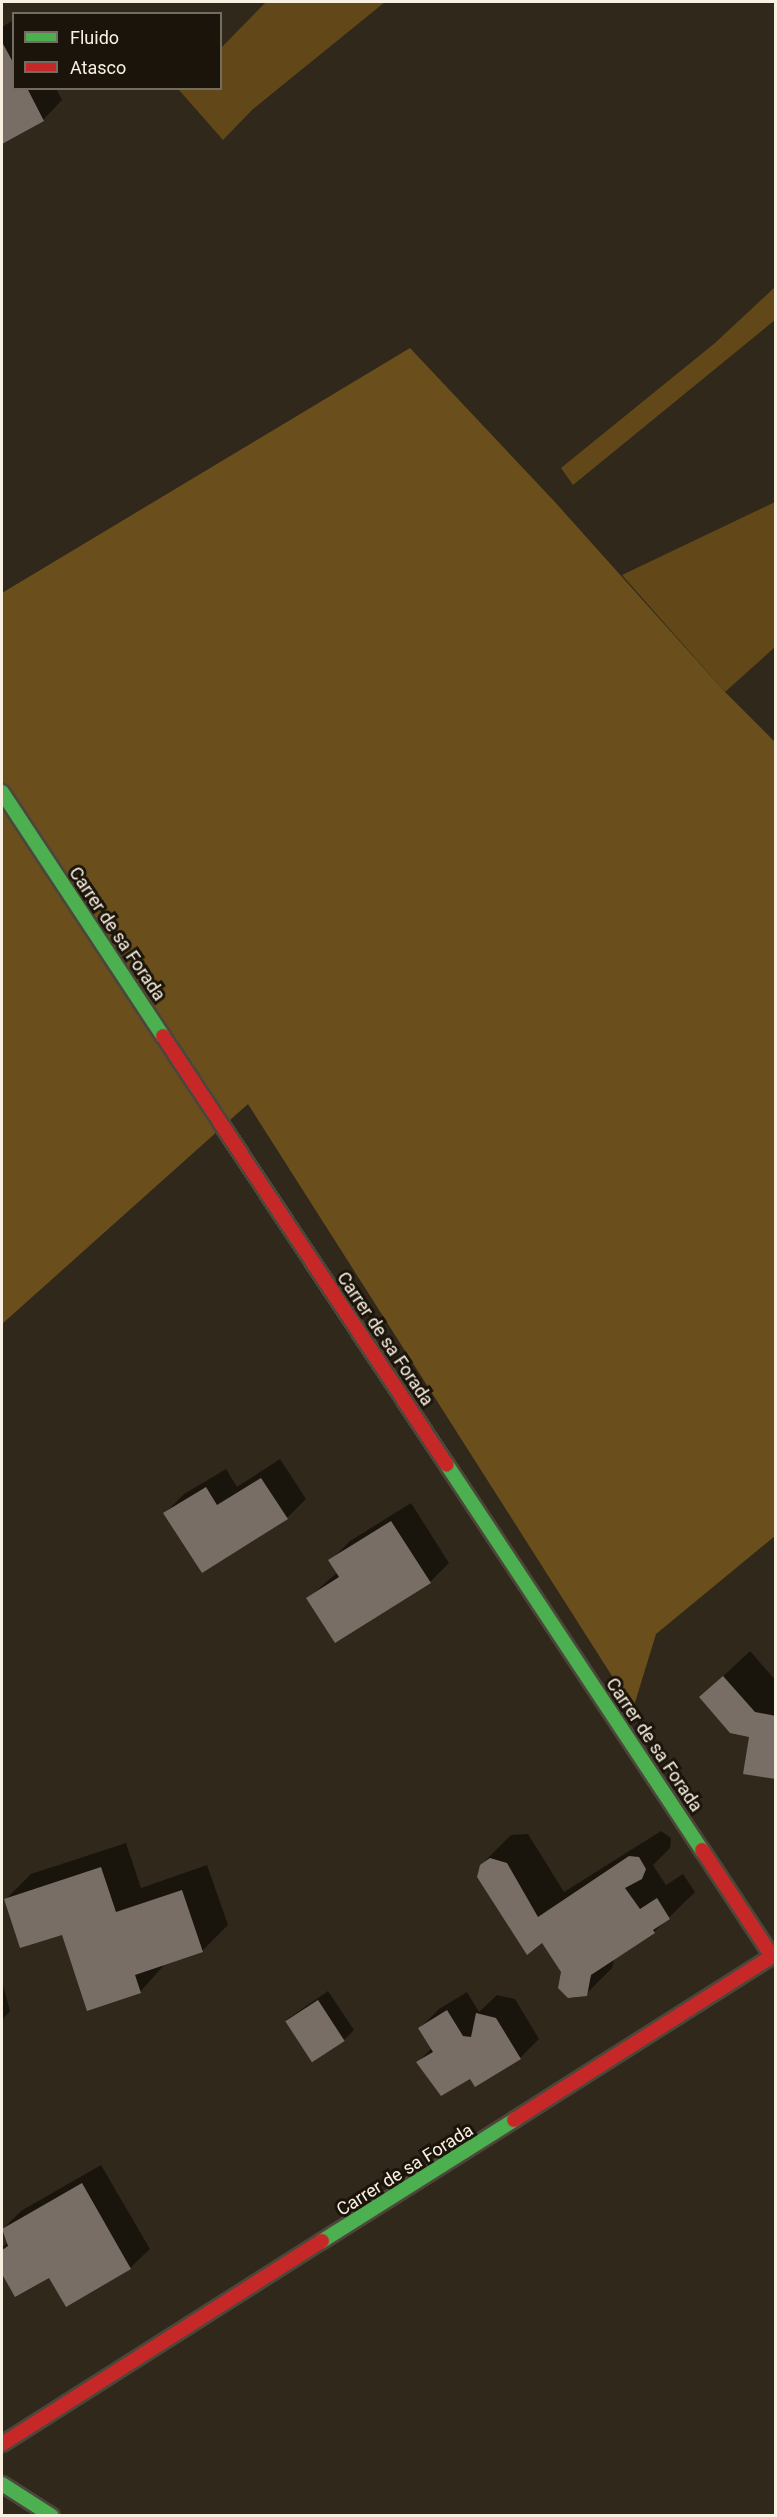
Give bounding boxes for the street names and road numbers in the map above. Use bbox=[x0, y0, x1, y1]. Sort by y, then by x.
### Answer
street label: Carrer de sa Forada bbox=[64, 863, 170, 1005]
street label: Carrer de sa Forada bbox=[332, 1268, 438, 1410]
street label: Carrer de sa Forada bbox=[601, 1674, 707, 1816]
street label: Carrer de sa Forada bbox=[333, 2119, 477, 2221]

